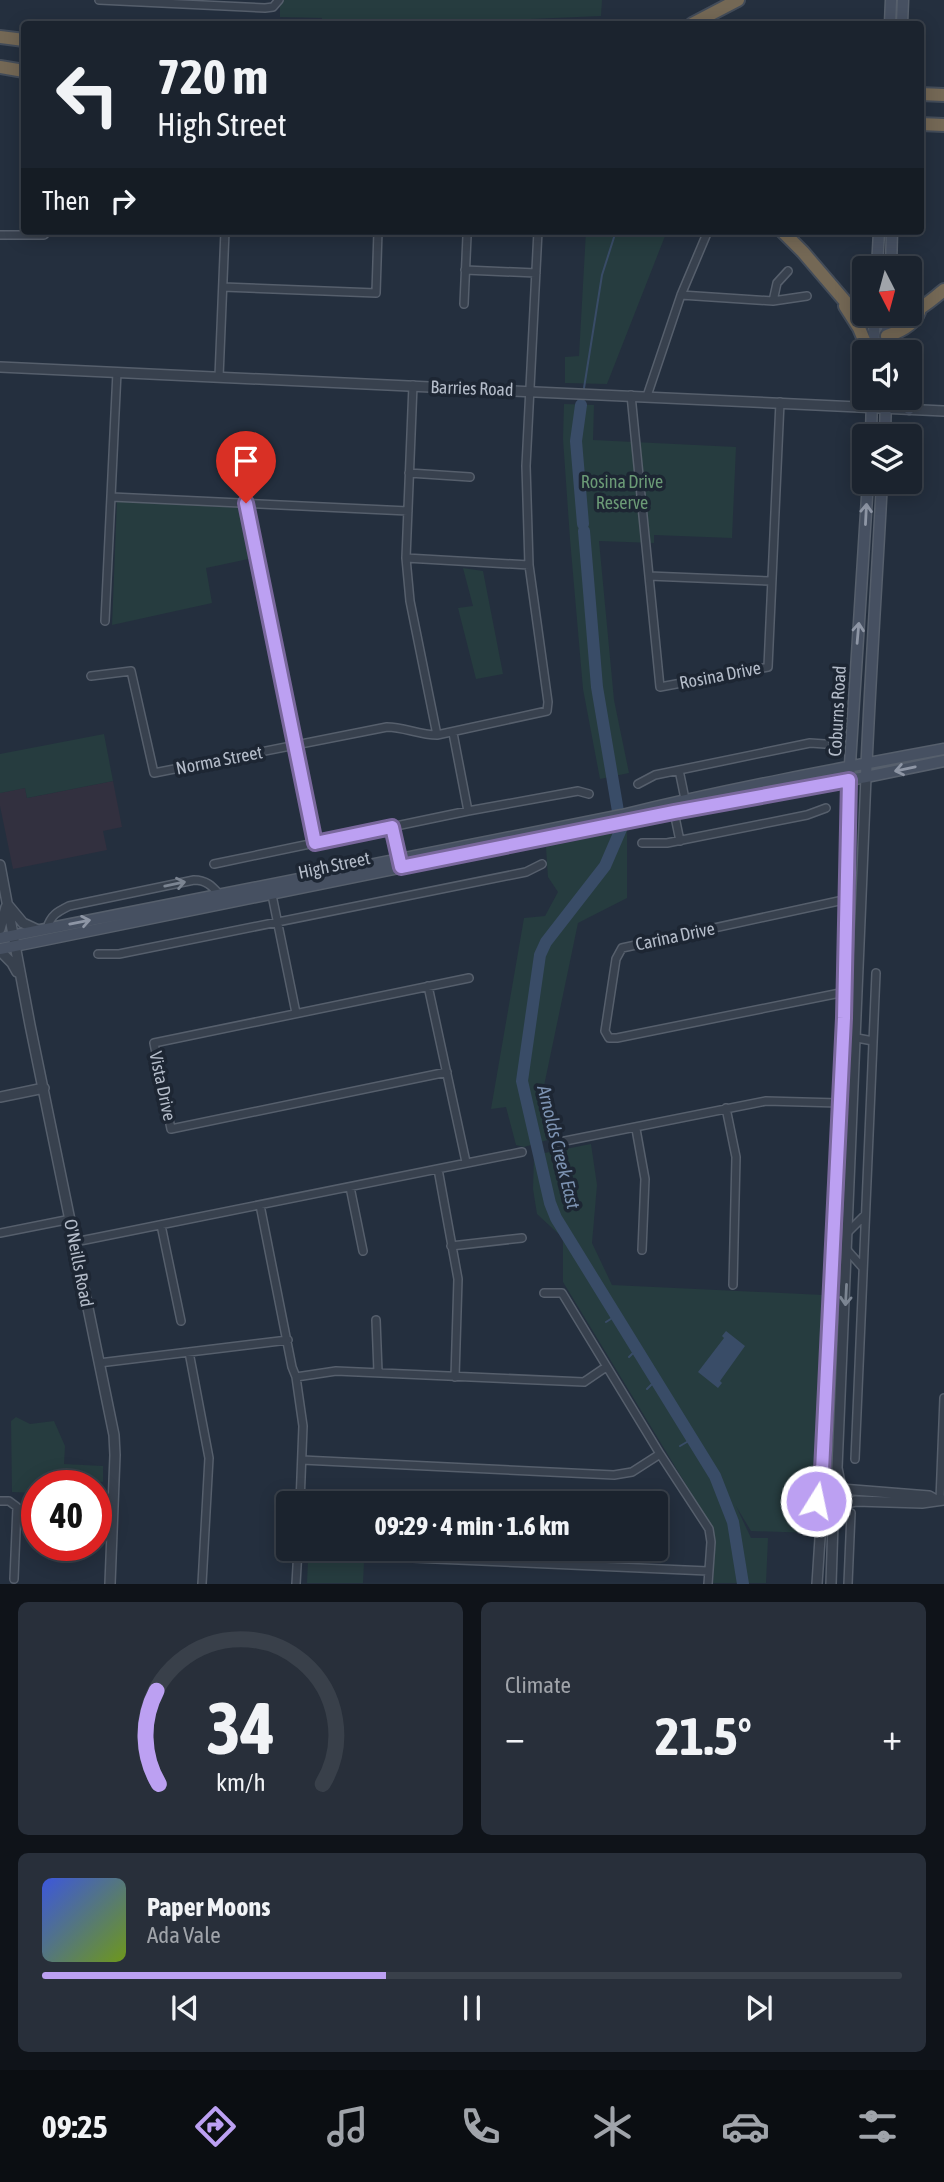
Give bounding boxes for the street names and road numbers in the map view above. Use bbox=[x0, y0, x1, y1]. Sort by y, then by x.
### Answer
street label: Barries Road bbox=[430, 376, 514, 400]
street label: Rosina Drive bbox=[678, 657, 762, 693]
street label: Coburns Road bbox=[824, 665, 850, 757]
street label: Norma Street bbox=[174, 741, 264, 779]
street label: High Street bbox=[296, 847, 372, 883]
street label: Carina Drive bbox=[633, 917, 717, 955]
street label: Vista Drive bbox=[145, 1049, 181, 1123]
street label: O'Neills Road bbox=[60, 1217, 98, 1309]

